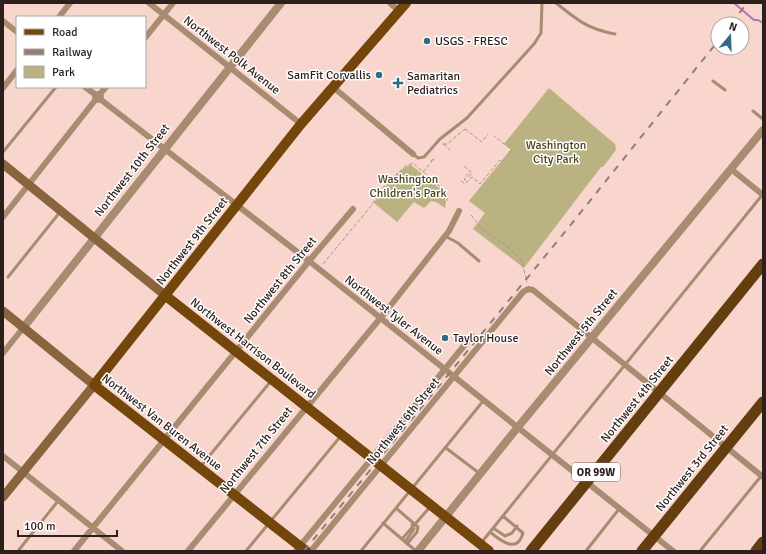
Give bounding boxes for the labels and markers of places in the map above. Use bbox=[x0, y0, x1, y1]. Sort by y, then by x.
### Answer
place label: USGS - FRESC bbox=[435, 34, 508, 49]
marker: USGS - FRESC bbox=[422, 36, 432, 46]
place label: SamFit Corvallis bbox=[287, 68, 371, 83]
place label: Samaritan Pediatrics bbox=[407, 69, 460, 98]
marker: SamFit Corvallis bbox=[374, 70, 384, 80]
marker: Samaritan Pediatrics bbox=[392, 77, 404, 89]
place label: Taylor House bbox=[453, 331, 518, 346]
marker: Taylor House bbox=[440, 333, 450, 343]

